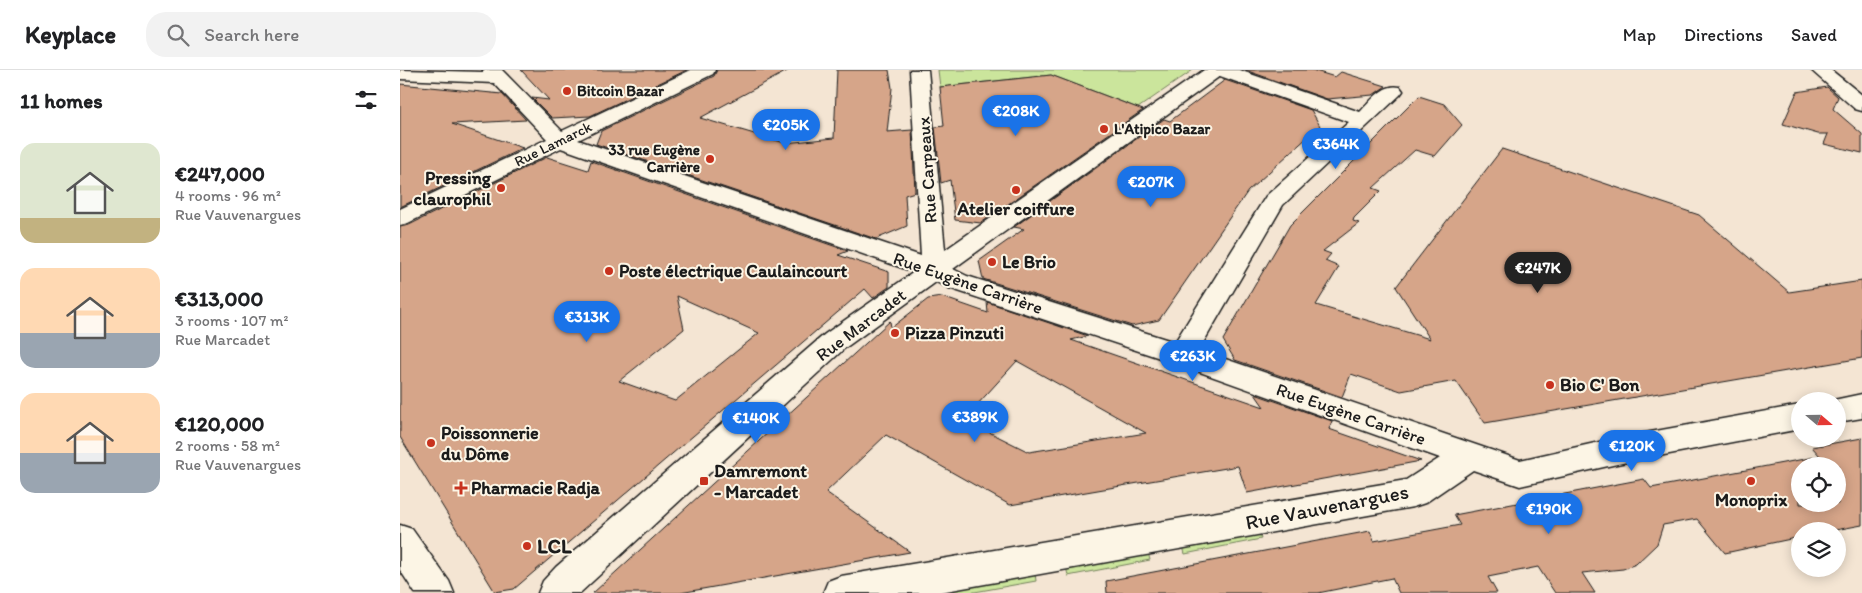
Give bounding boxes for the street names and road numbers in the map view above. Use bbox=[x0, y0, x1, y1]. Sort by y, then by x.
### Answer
street label: Rue Carpeaux bbox=[912, 116, 942, 224]
street label: Rue Lamarck bbox=[511, 117, 595, 171]
street label: Rue Eugène Carrière bbox=[890, 247, 1046, 319]
street label: Rue Marcadet bbox=[812, 284, 911, 366]
street label: Rue Eugène Carrière bbox=[1273, 378, 1429, 450]
street label: Rue Vauvenargues bbox=[1243, 478, 1411, 535]

